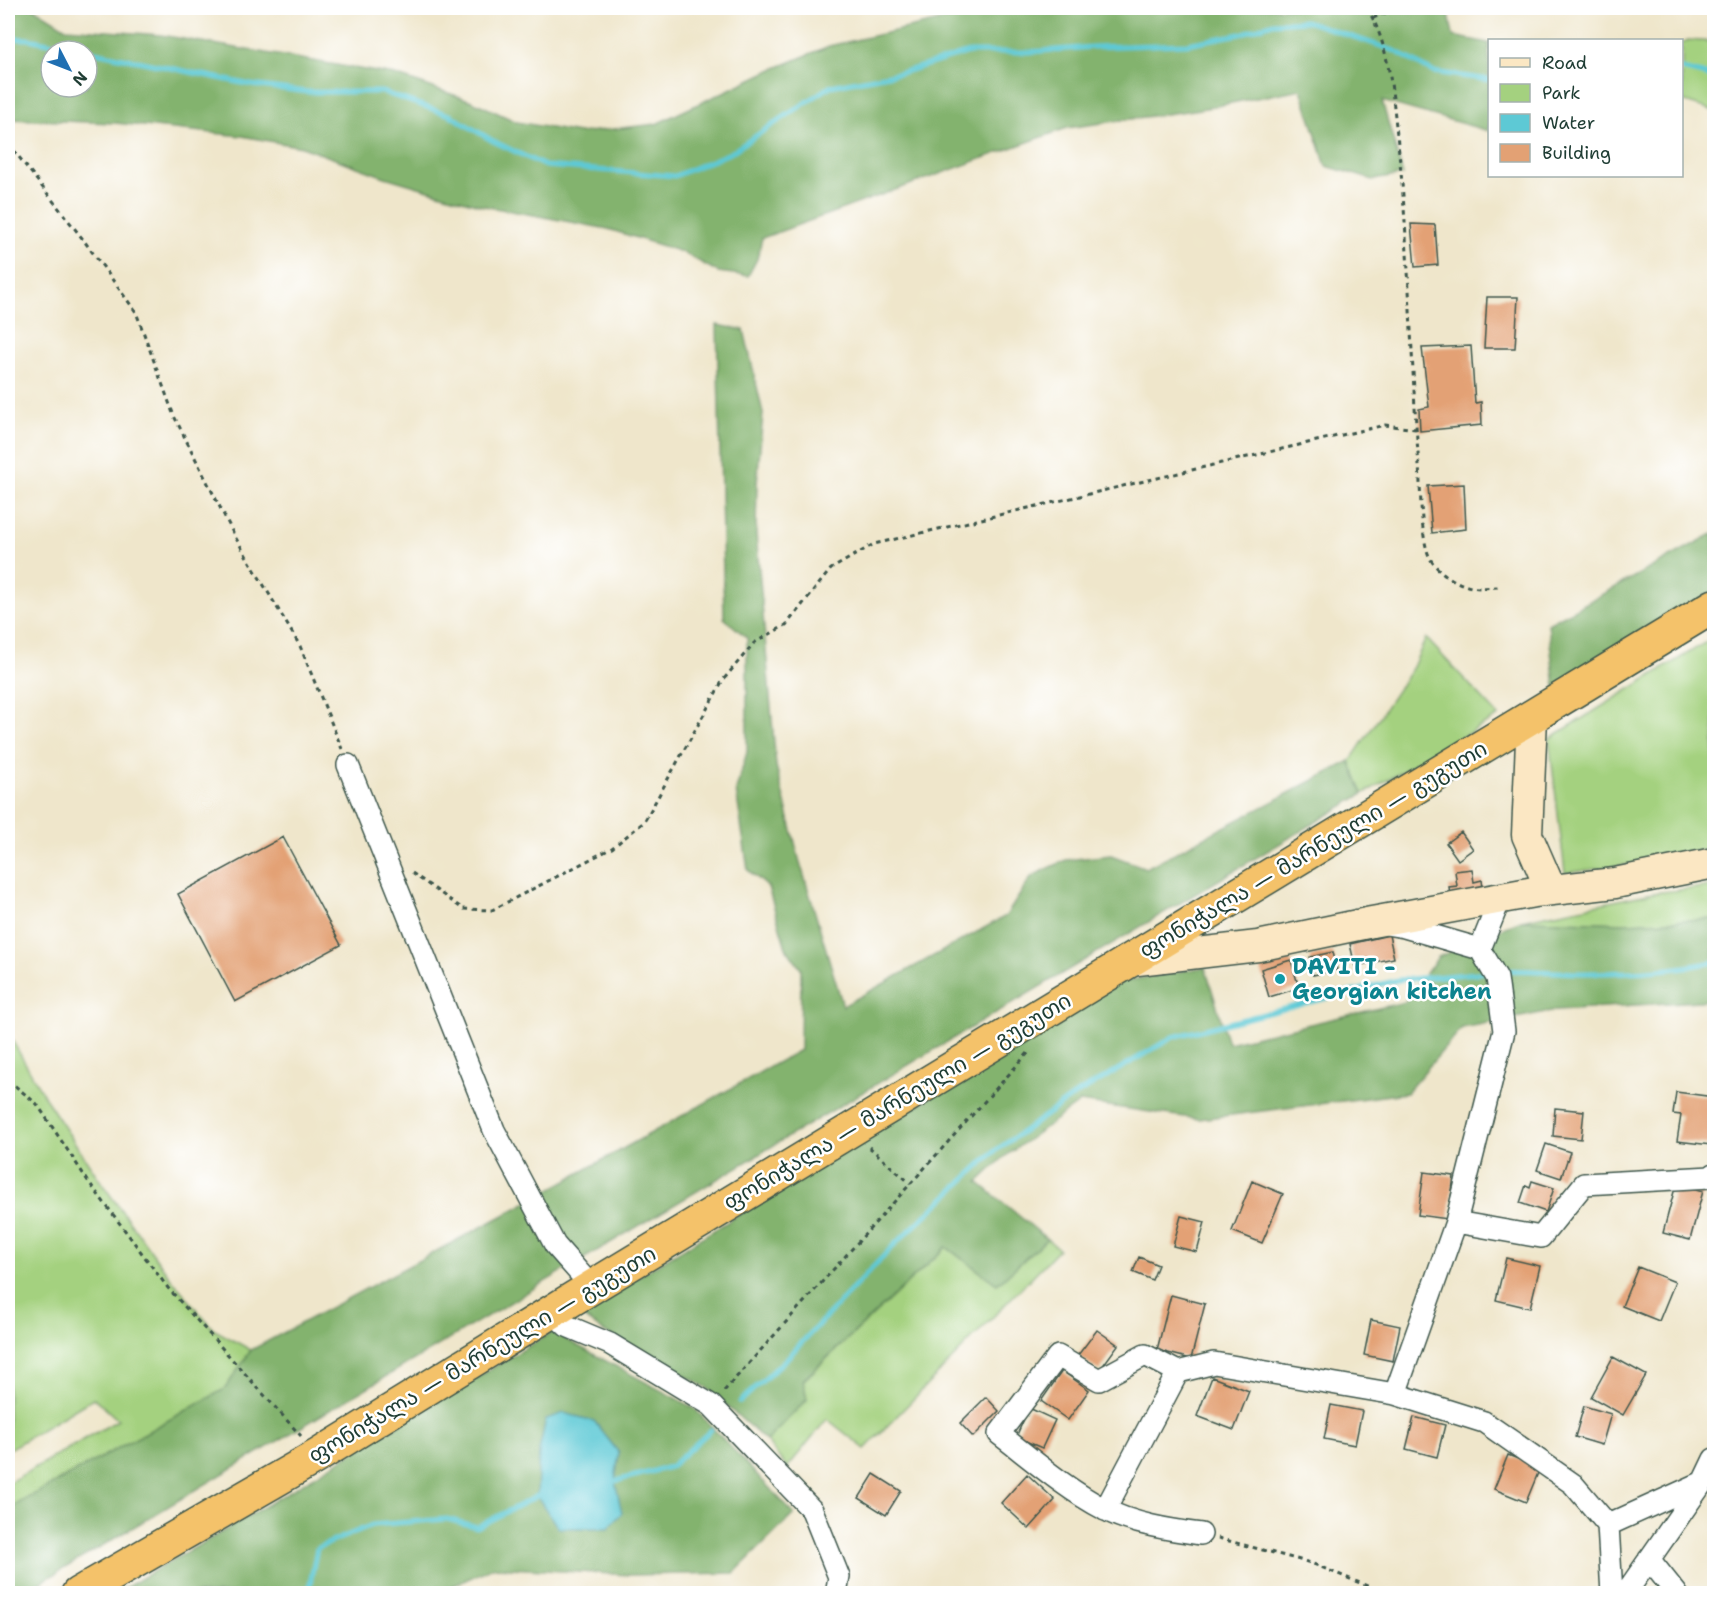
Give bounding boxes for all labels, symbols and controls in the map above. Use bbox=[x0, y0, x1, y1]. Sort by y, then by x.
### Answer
north arrow bbox=[39, 39, 99, 99]
legend bbox=[1488, 39, 1683, 177]
text: Road bbox=[1542, 51, 1587, 75]
text: N bbox=[68, 67, 92, 90]
text: Park bbox=[1542, 81, 1581, 105]
text: Water bbox=[1542, 111, 1595, 135]
text: Building bbox=[1542, 141, 1611, 165]
street label: ფონიჭალა — მარნეული — გუგუთი bbox=[1134, 734, 1493, 965]
place label: DAVITI - Georgian kitchen bbox=[1292, 952, 1492, 1006]
marker: DAVITI - Georgian kitchen bbox=[1273, 972, 1287, 986]
street label: ფონიჭალა — მარნეული — გუგუთი bbox=[718, 986, 1077, 1217]
street label: ფონიჭალა — მარნეული — გუგუთი bbox=[303, 1239, 662, 1470]

